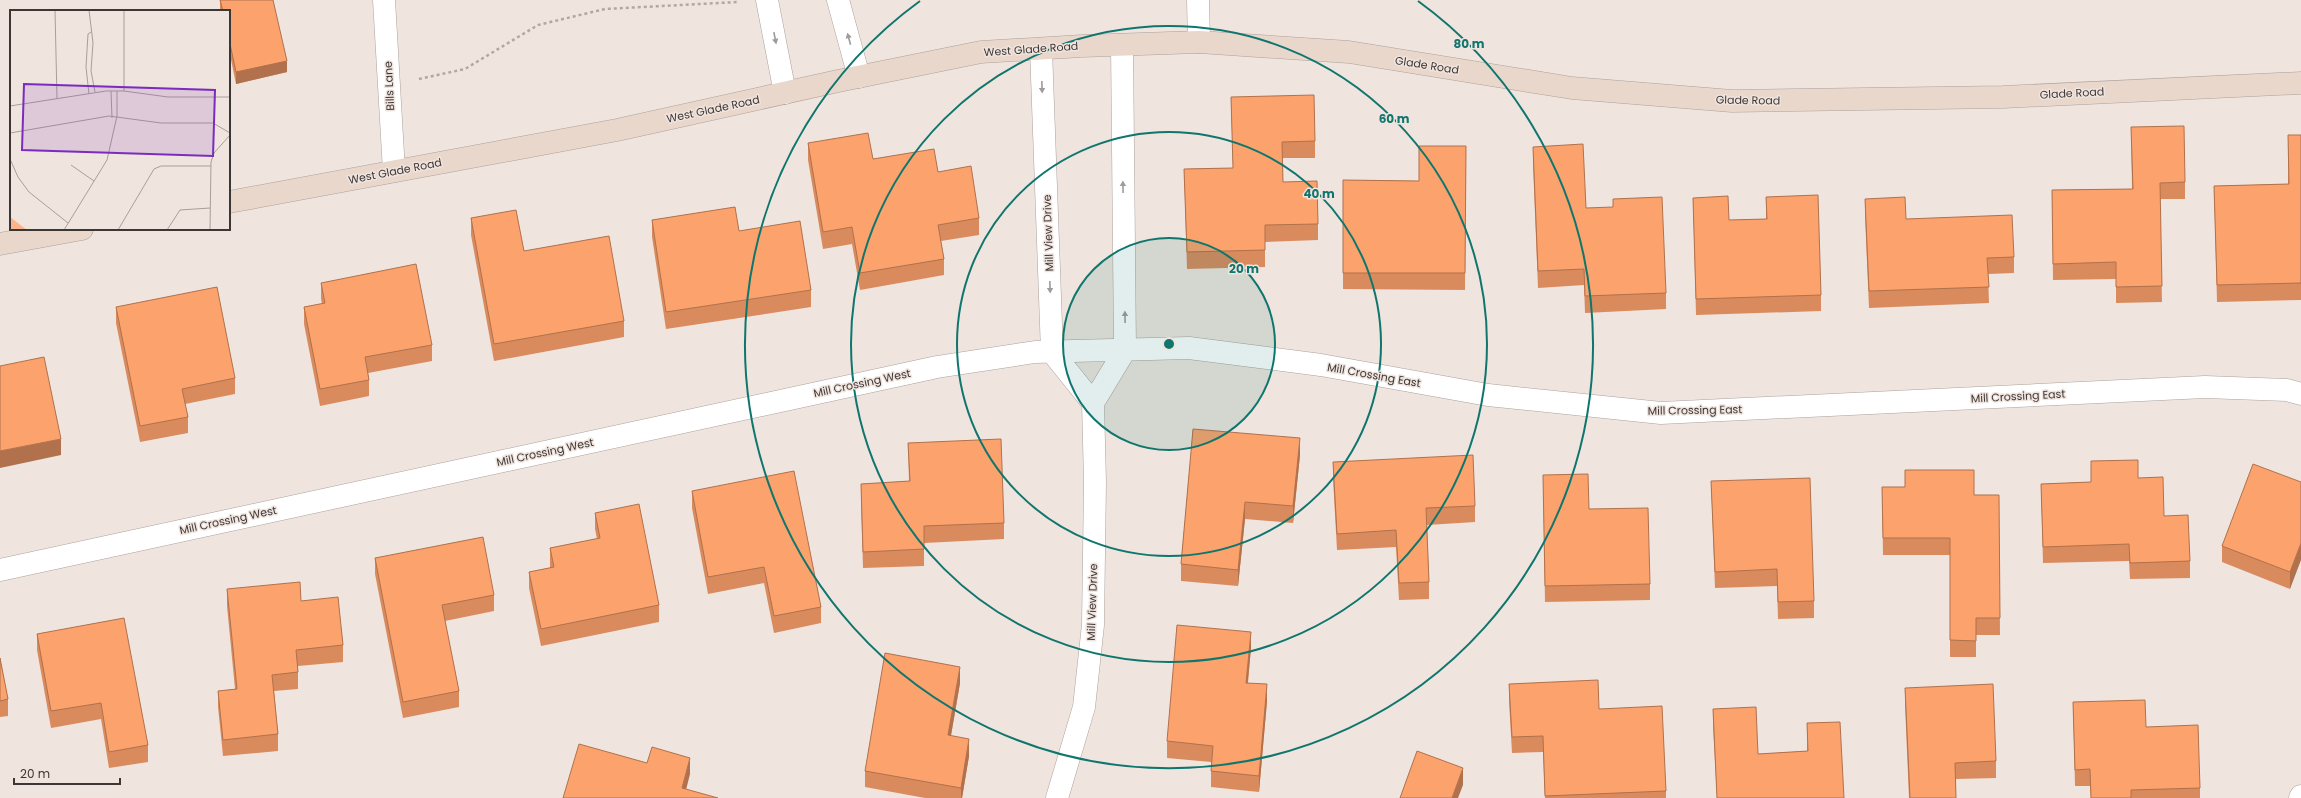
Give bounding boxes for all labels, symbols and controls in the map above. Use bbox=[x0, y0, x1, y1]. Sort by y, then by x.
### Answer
inset map bbox=[10, 10, 230, 230]
one-way arrow bbox=[772, 32, 778, 44]
one-way arrow bbox=[846, 33, 852, 45]
text: 80 m bbox=[1454, 35, 1485, 52]
street label: West Glade Road bbox=[983, 38, 1079, 60]
street label: Glade Road bbox=[1394, 52, 1460, 78]
street label: Bills Lane bbox=[380, 61, 398, 111]
one-way arrow bbox=[1039, 81, 1046, 93]
street label: Glade Road bbox=[2039, 83, 2105, 103]
street label: West Glade Road bbox=[665, 91, 761, 127]
street label: Glade Road bbox=[1716, 91, 1780, 109]
text: 60 m bbox=[1379, 110, 1410, 127]
street label: West Glade Road bbox=[347, 154, 443, 188]
one-way arrow bbox=[1120, 180, 1126, 193]
text: 40 m bbox=[1303, 185, 1335, 202]
street label: Mill View Drive bbox=[1039, 194, 1057, 272]
text: 20 m bbox=[1229, 260, 1259, 277]
one-way arrow bbox=[1047, 281, 1053, 294]
one-way arrow bbox=[1122, 310, 1128, 323]
centre of rings bbox=[1162, 337, 1176, 351]
street label: Mill Crossing East bbox=[1326, 359, 1422, 391]
street label: Mill Crossing West bbox=[812, 365, 912, 401]
street label: Mill Crossing East bbox=[1970, 386, 2066, 406]
street label: Mill Crossing East bbox=[1648, 401, 1742, 419]
street label: Mill Crossing West bbox=[495, 434, 595, 470]
street label: Mill Crossing West bbox=[178, 502, 278, 538]
street label: Mill View Drive bbox=[1083, 563, 1101, 641]
scale bar bbox=[14, 760, 120, 786]
text: 20 m bbox=[20, 765, 50, 782]

